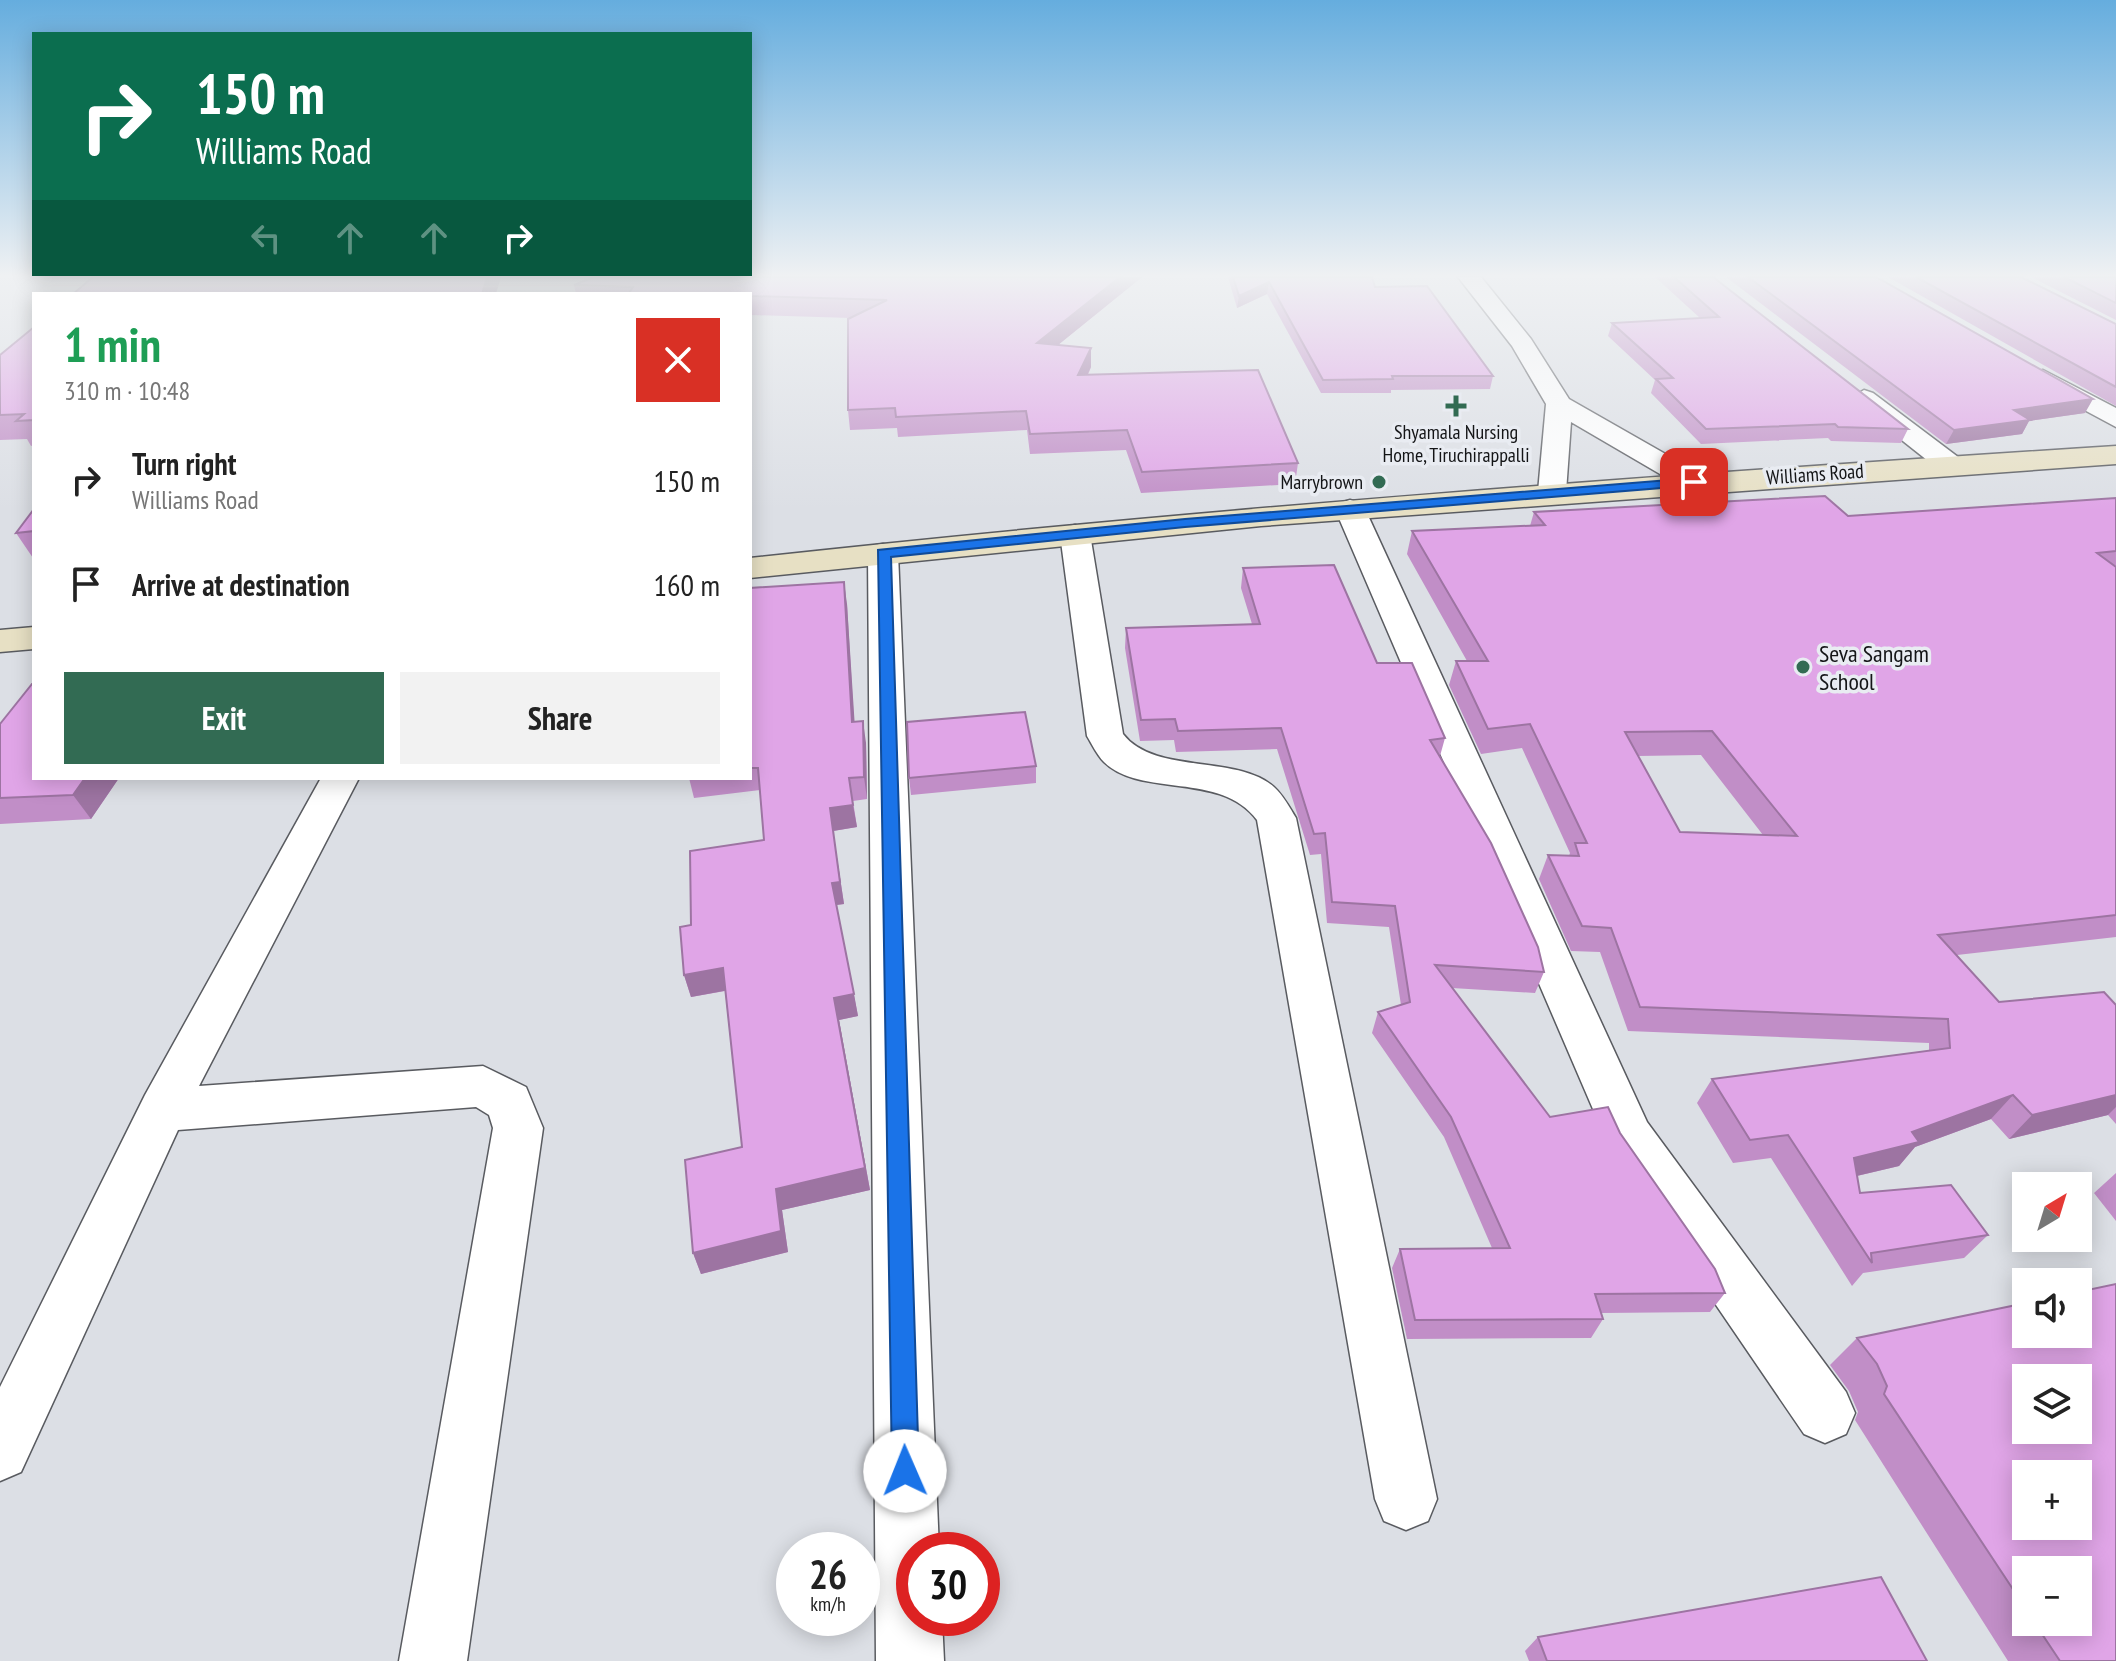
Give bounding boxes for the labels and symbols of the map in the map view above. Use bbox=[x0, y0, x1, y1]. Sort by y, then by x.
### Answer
marker: Shyamala Nursing Home, Tiruchirappalli bbox=[1445, 395, 1467, 417]
place label: Shyamala Nursing Home, Tiruchirappalli bbox=[1383, 419, 1530, 468]
pin bbox=[1660, 448, 1728, 516]
street label: Williams Road bbox=[1765, 458, 1865, 490]
place label: Marrybrown bbox=[1281, 469, 1363, 495]
marker: Marrybrown bbox=[1370, 473, 1388, 491]
place label: Seva Sangam School bbox=[1819, 638, 1929, 697]
marker: Seva Sangam School bbox=[1794, 658, 1812, 676]
north arrow bbox=[2012, 1172, 2092, 1252]
position arrow bbox=[863, 1429, 947, 1513]
speed limit sign: 30 bbox=[896, 1532, 1000, 1636]

